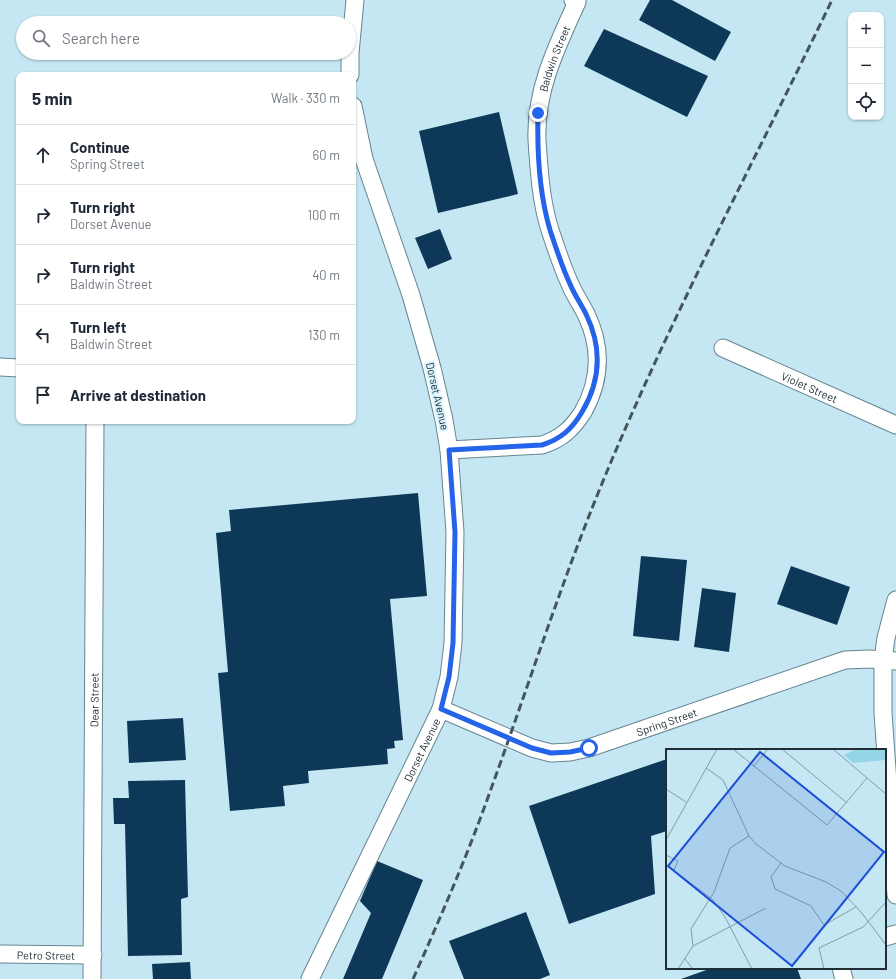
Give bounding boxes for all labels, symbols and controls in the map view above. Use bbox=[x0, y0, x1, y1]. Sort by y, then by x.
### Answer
map controls bbox=[848, 12, 884, 120]
button: + bbox=[848, 12, 884, 48]
search box bbox=[16, 16, 356, 60]
street label: Baldwin Street bbox=[536, 23, 572, 93]
icon: search bbox=[30, 27, 52, 49]
text: Search here bbox=[62, 29, 140, 47]
button: − bbox=[848, 48, 884, 84]
button: locate bbox=[848, 84, 884, 120]
text: 5 min bbox=[32, 88, 72, 108]
text: Walk · 330 m bbox=[271, 90, 340, 106]
route end bbox=[529, 104, 547, 122]
text: Continue bbox=[70, 138, 130, 156]
icon: ahead bbox=[32, 144, 54, 166]
text: 60 m bbox=[313, 147, 340, 163]
text: Spring Street bbox=[70, 156, 145, 172]
text: Turn right bbox=[70, 198, 135, 216]
icon: right bbox=[32, 204, 54, 226]
text: 100 m bbox=[307, 207, 340, 223]
text: Dorset Avenue bbox=[70, 216, 152, 232]
text: Turn right bbox=[70, 258, 135, 276]
icon: right bbox=[32, 264, 54, 286]
text: 40 m bbox=[312, 267, 340, 283]
text: Baldwin Street bbox=[70, 276, 153, 292]
text: Turn left bbox=[70, 318, 126, 336]
icon: left bbox=[32, 324, 54, 346]
text: 130 m bbox=[308, 327, 340, 343]
text: Baldwin Street bbox=[70, 336, 153, 352]
street label: Dorset Avenue bbox=[424, 361, 452, 431]
street label: Violet Street bbox=[780, 369, 840, 405]
icon: arrive bbox=[32, 384, 54, 406]
text: Arrive at destination bbox=[70, 386, 206, 404]
street label: Dear Street bbox=[87, 673, 100, 727]
street label: Spring Street bbox=[634, 705, 699, 738]
street label: Dorset Avenue bbox=[400, 716, 442, 784]
route start bbox=[580, 739, 598, 757]
inset map bbox=[666, 749, 886, 969]
street label: Petro Street bbox=[17, 948, 75, 961]

